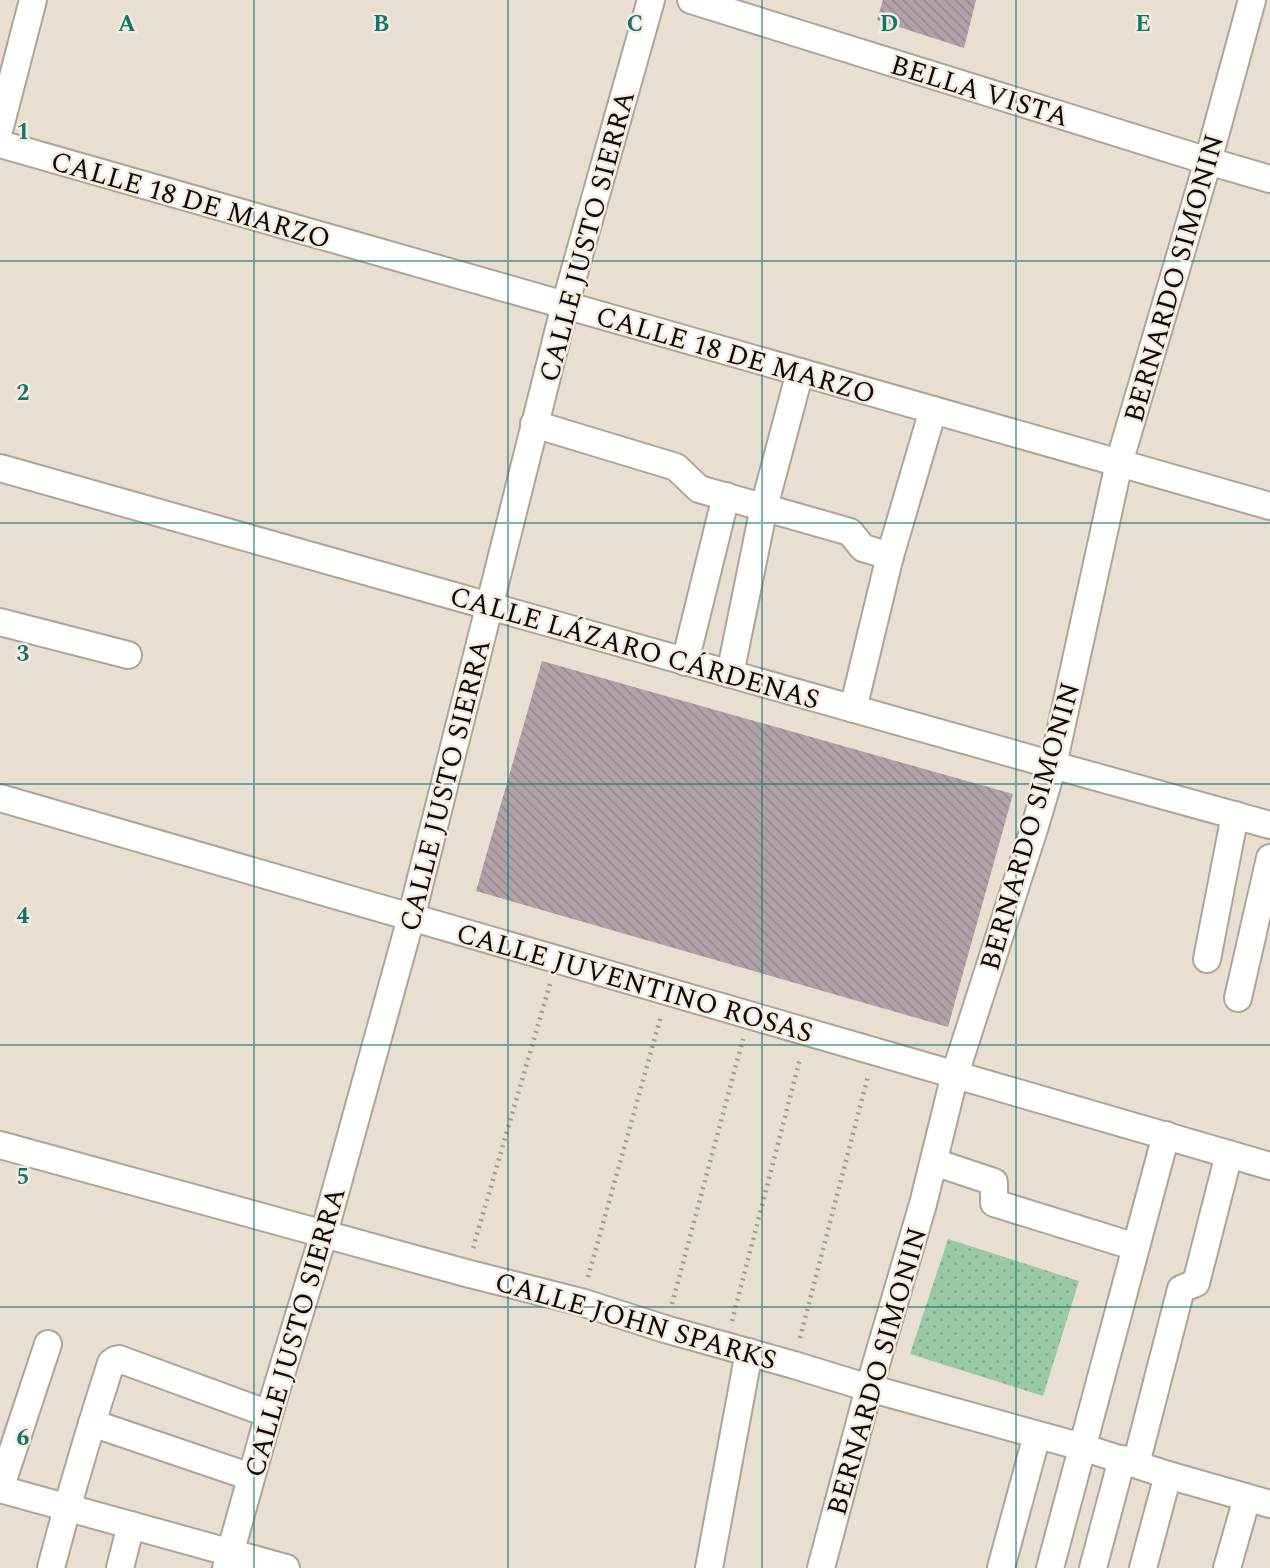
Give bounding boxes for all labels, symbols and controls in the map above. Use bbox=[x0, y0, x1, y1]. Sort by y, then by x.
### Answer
text: A bbox=[118, 7, 136, 42]
text: B bbox=[373, 7, 389, 42]
text: C bbox=[627, 7, 643, 42]
text: D bbox=[880, 7, 898, 42]
text: E bbox=[1135, 7, 1151, 42]
street label: BELLA VISTA bbox=[885, 44, 1074, 139]
street label: CALLE JUSTO SIERRA bbox=[528, 86, 647, 387]
text: 1 bbox=[17, 115, 29, 150]
street label: BERNARDO SIMONIN bbox=[1113, 129, 1236, 428]
street label: CALLE 18 DE MARZO bbox=[46, 140, 335, 261]
street label: CALLE 18 DE MARZO bbox=[591, 295, 880, 416]
text: 2 bbox=[17, 376, 30, 411]
street label: CALLE LÁZARO CÁRDENAS bbox=[445, 575, 825, 722]
street label: CALLE JUSTO SIERRA bbox=[388, 635, 503, 936]
text: 3 bbox=[17, 637, 30, 672]
street label: BERNARDO SIMONIN bbox=[969, 677, 1092, 976]
text: 4 bbox=[17, 899, 30, 934]
street label: CALLE JUVENTINO ROSAS bbox=[451, 912, 818, 1055]
text: 5 bbox=[17, 1160, 29, 1195]
street label: CALLE JUSTO SIERRA bbox=[233, 1182, 357, 1482]
street label: BERNARDO SIMONIN bbox=[816, 1222, 939, 1521]
street label: CALLE JOHN SPARKS bbox=[490, 1261, 781, 1382]
text: 6 bbox=[17, 1421, 30, 1456]

